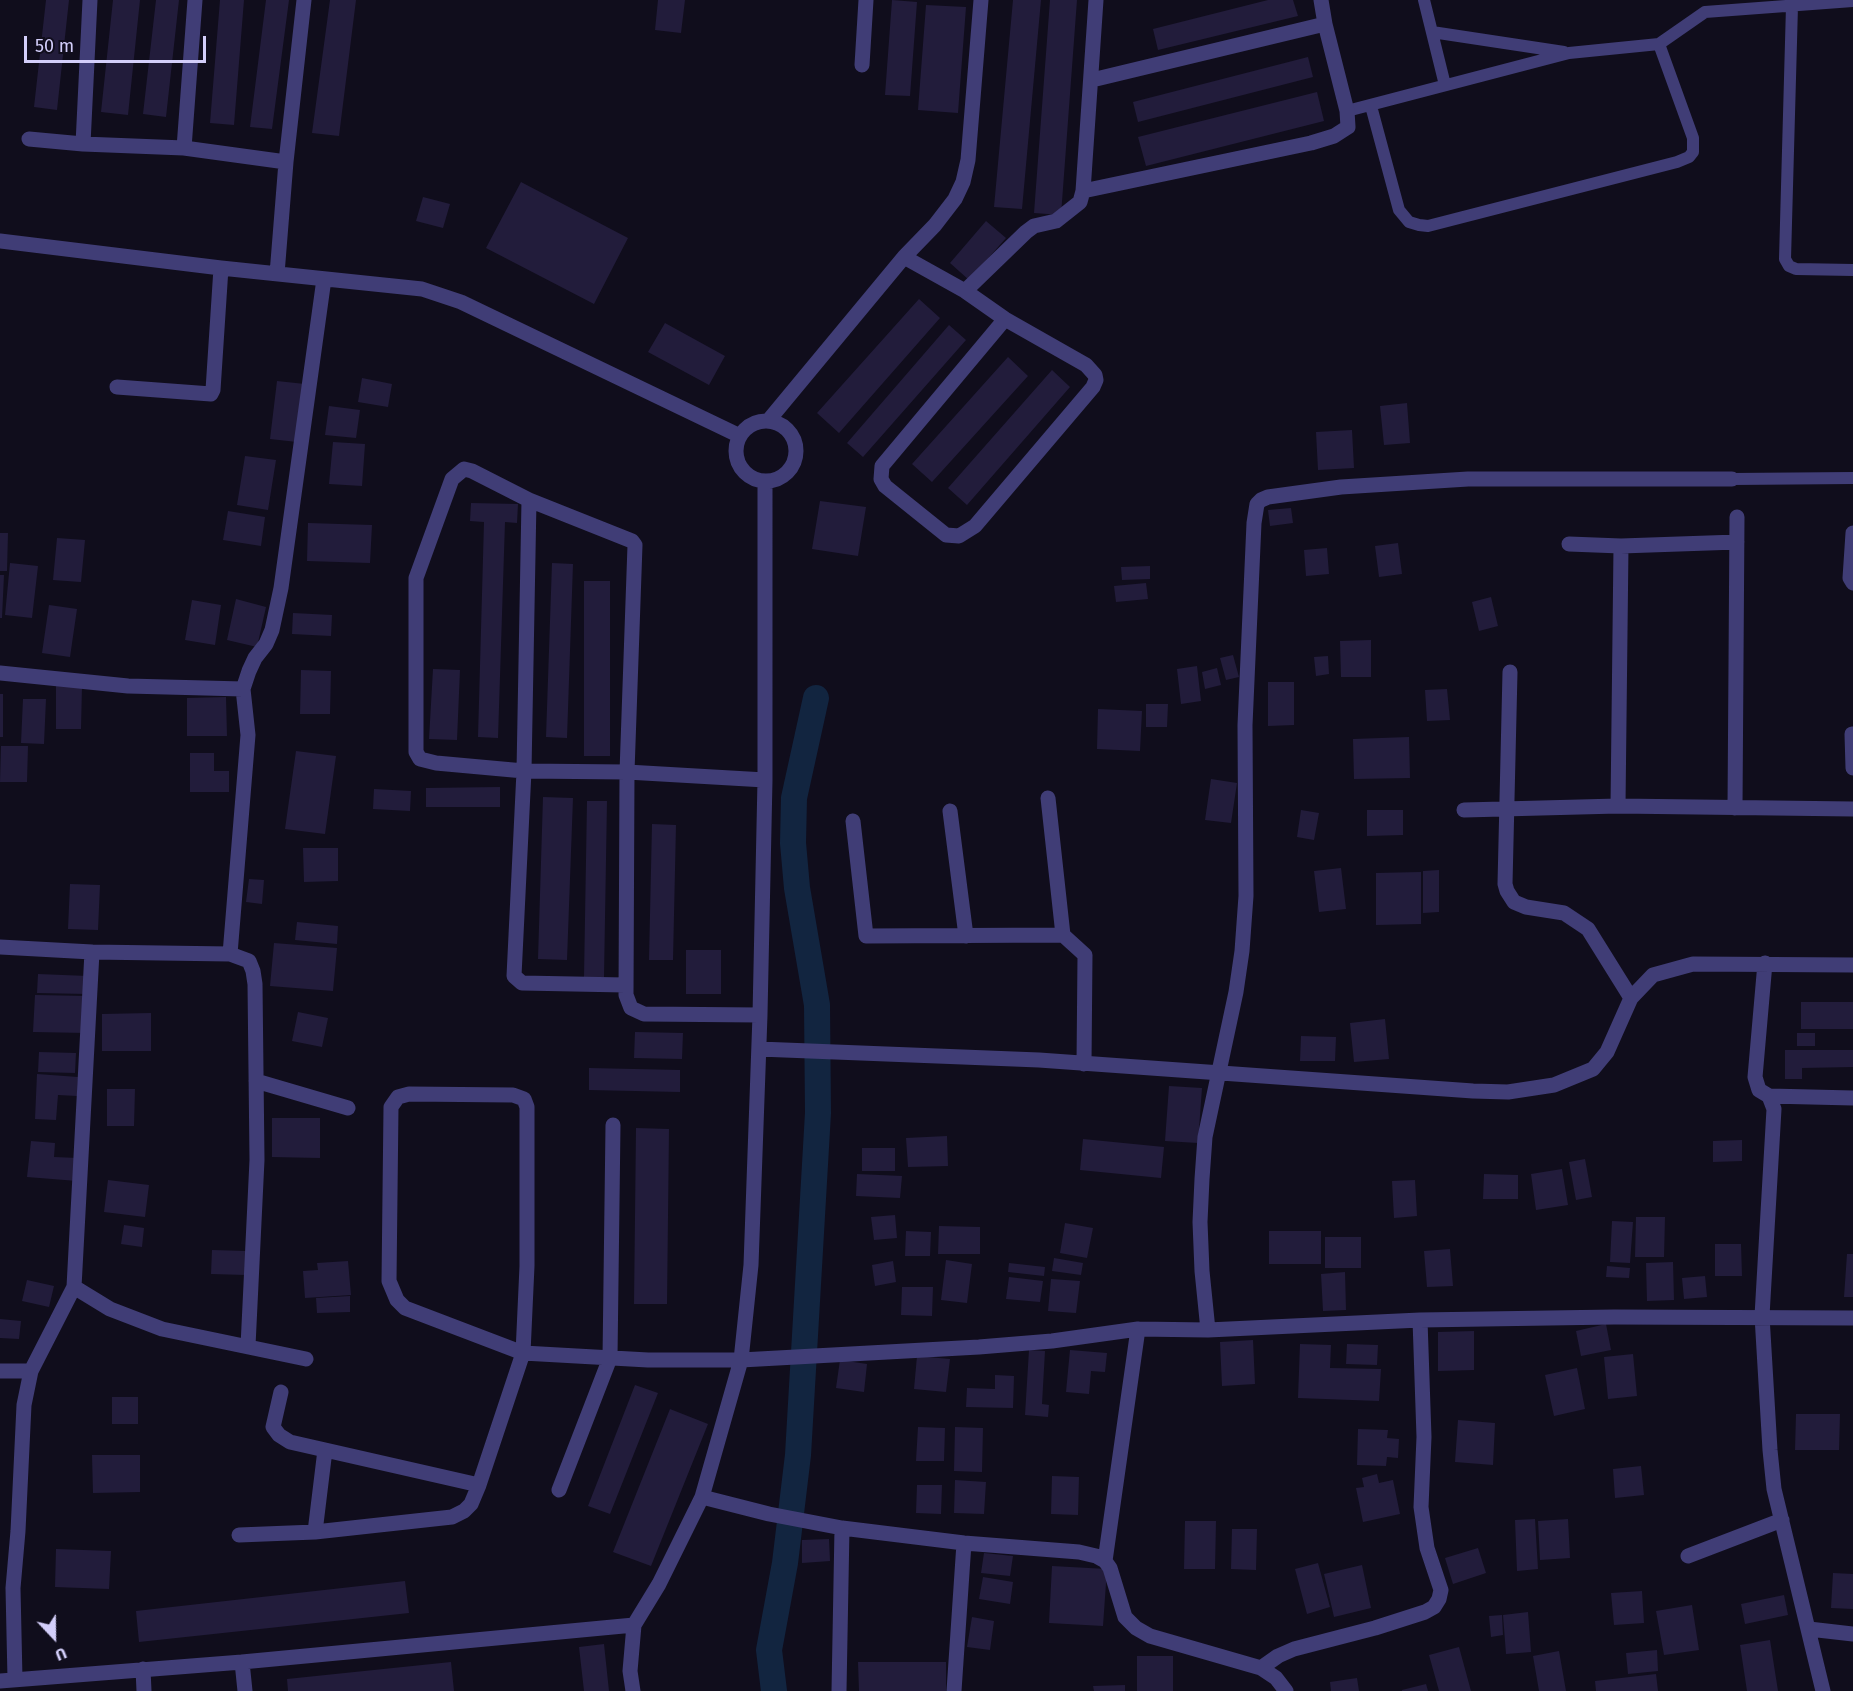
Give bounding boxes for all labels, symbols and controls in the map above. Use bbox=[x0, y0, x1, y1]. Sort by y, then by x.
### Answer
scale bar bbox=[27, 24, 208, 62]
text: 50 m bbox=[35, 35, 74, 57]
north arrow bbox=[24, 1607, 84, 1667]
text: U bbox=[53, 1643, 69, 1665]

